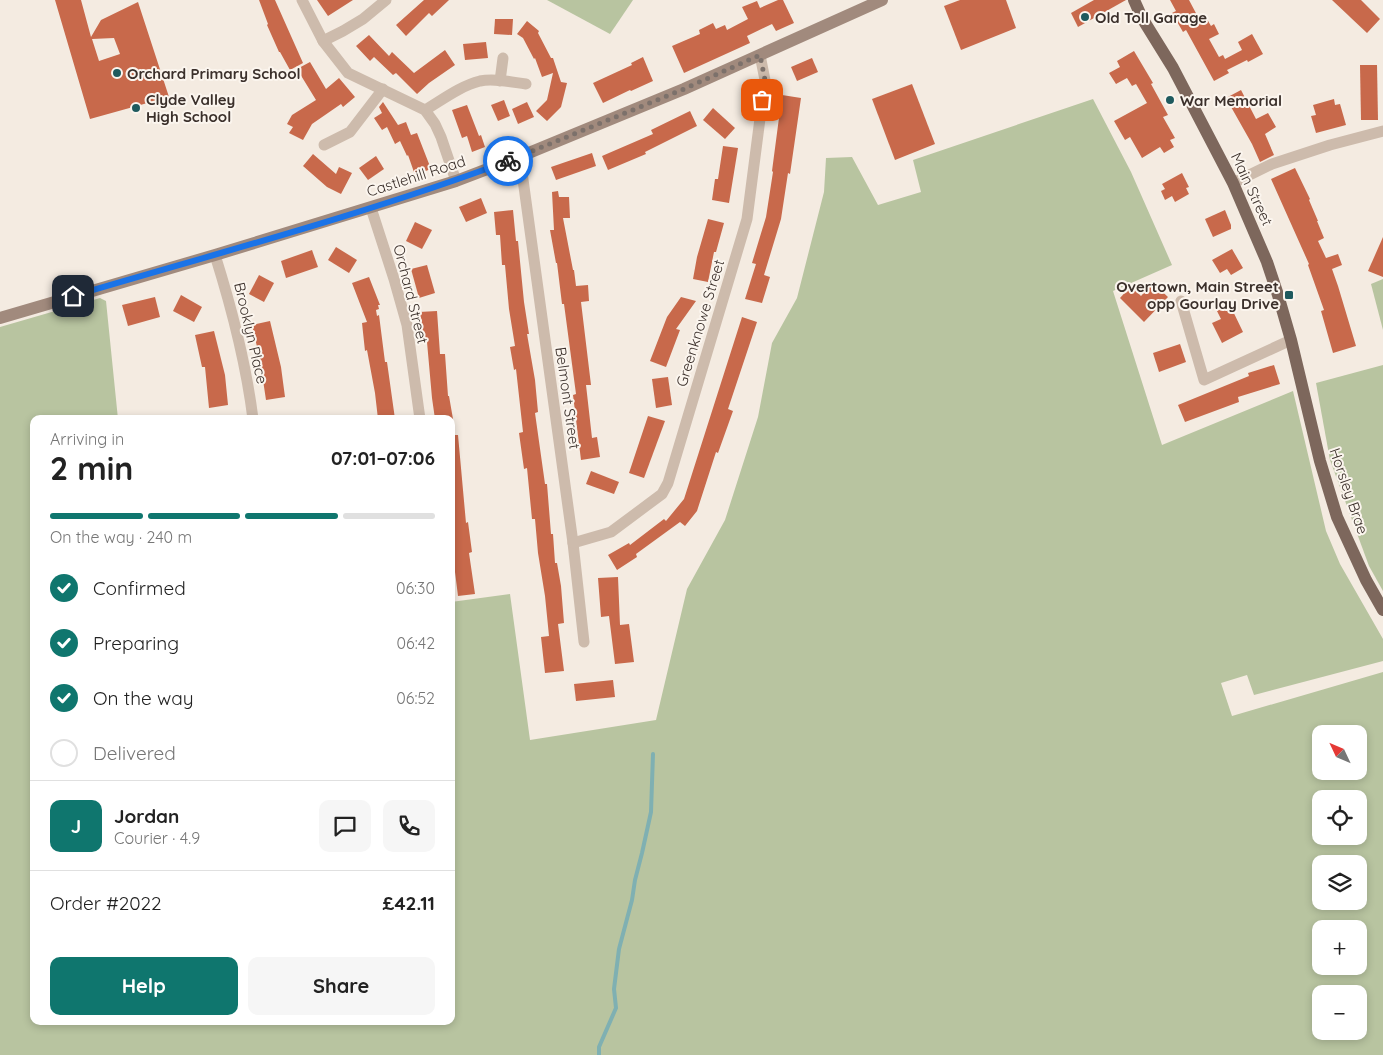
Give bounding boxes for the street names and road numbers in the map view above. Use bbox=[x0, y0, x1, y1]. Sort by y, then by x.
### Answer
street label: Main Street bbox=[1227, 149, 1277, 229]
street label: Castlehill Road bbox=[364, 151, 468, 201]
street label: Orchard Street bbox=[389, 242, 433, 346]
street label: Greenknowe Street bbox=[672, 257, 728, 389]
street label: Brooklyn Place bbox=[230, 280, 272, 386]
street label: Belmont Street bbox=[551, 346, 585, 450]
street label: Horsley Brae bbox=[1325, 445, 1373, 537]

